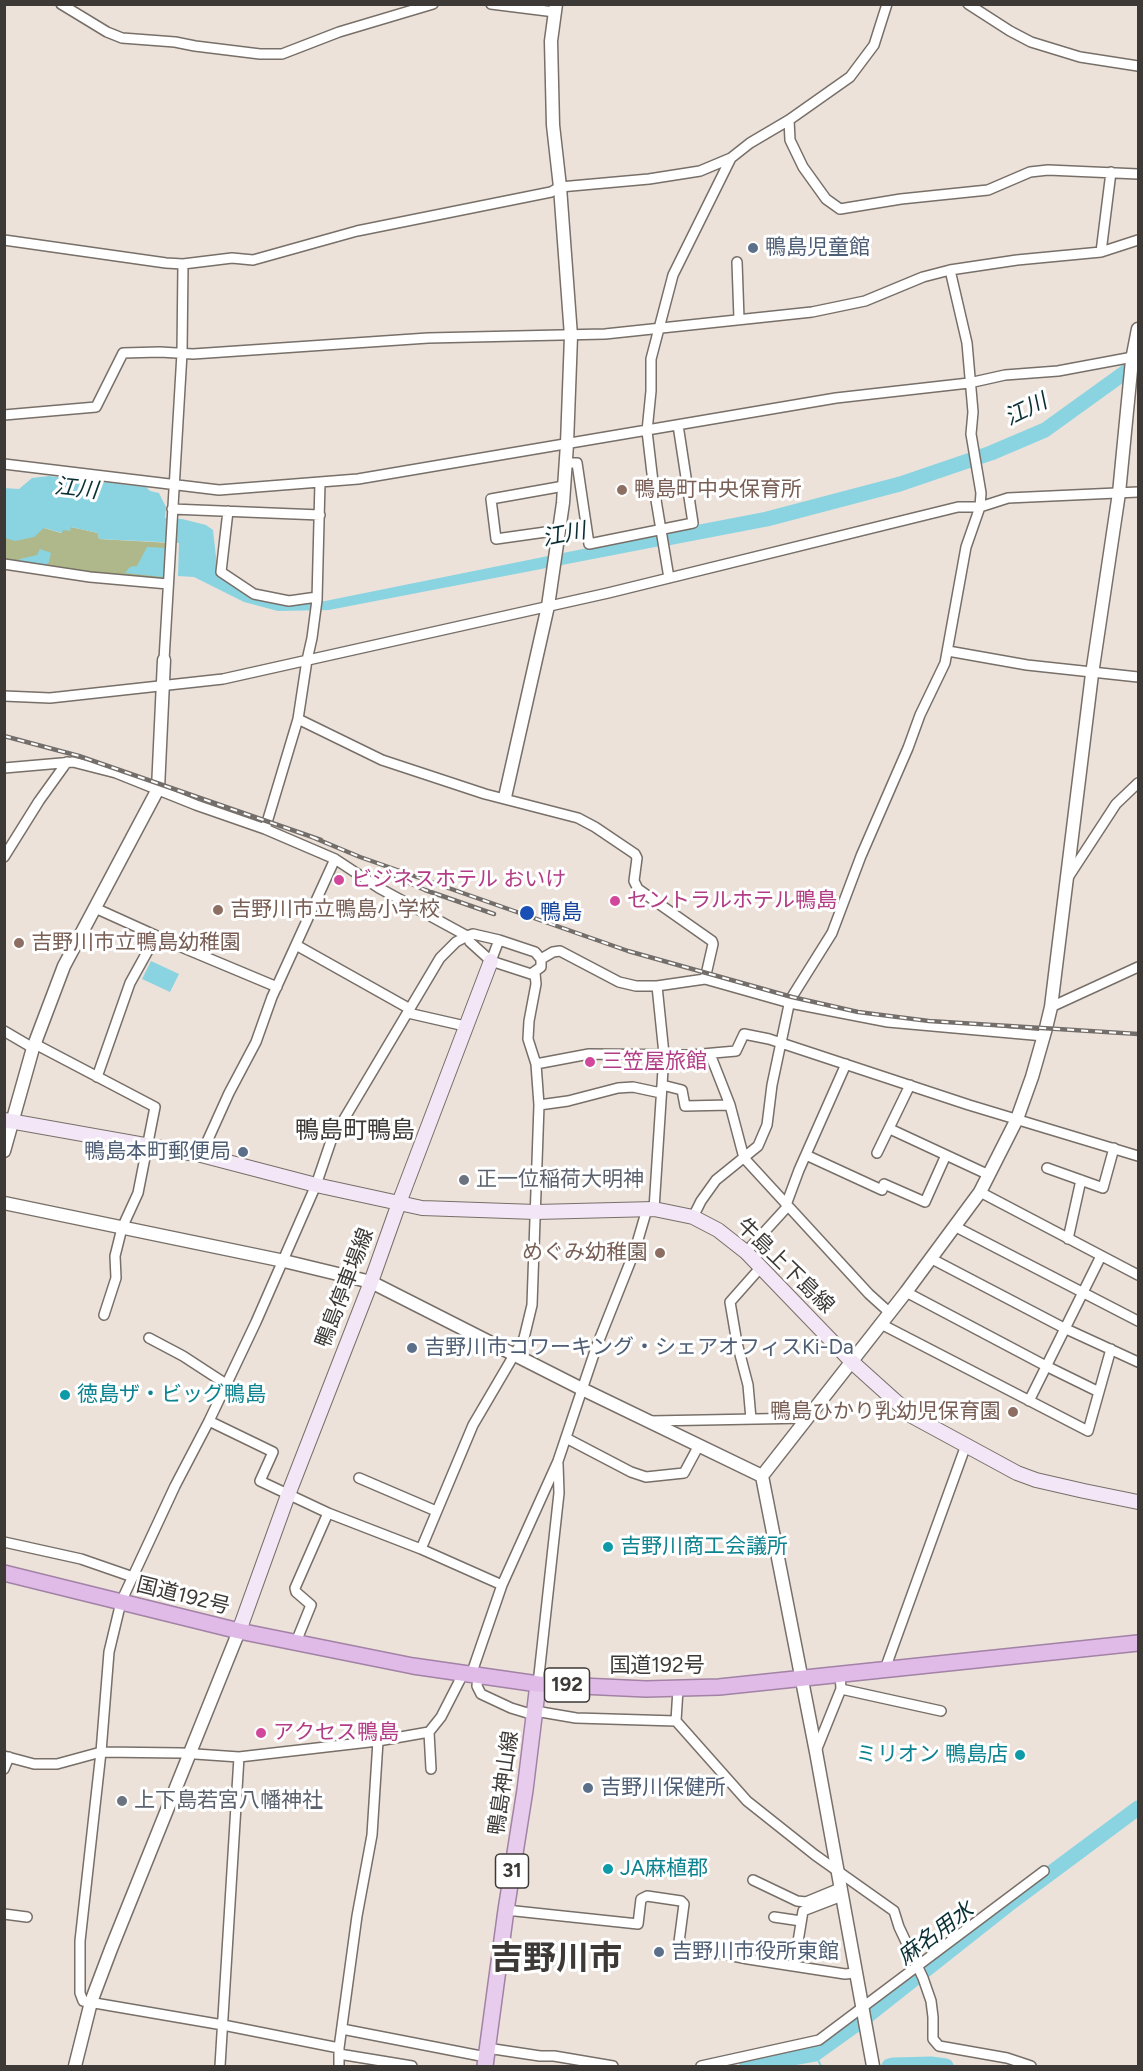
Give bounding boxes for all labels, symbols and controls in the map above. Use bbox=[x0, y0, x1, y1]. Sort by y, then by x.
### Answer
place label: 鴨島児童館 bbox=[765, 235, 870, 261]
marker: 鴨島児童館 bbox=[746, 241, 760, 255]
water label: 江川 bbox=[1000, 388, 1052, 432]
water label: 江川 bbox=[53, 474, 99, 504]
place label: 鴨島町中央保育所 bbox=[634, 477, 802, 503]
marker: 鴨島町中央保育所 bbox=[615, 483, 629, 497]
water label: 江川 bbox=[540, 518, 588, 552]
place label: ビジネスホテル おいけ bbox=[351, 867, 566, 893]
marker: ビジネスホテル おいけ bbox=[332, 873, 346, 887]
place label: セントラルホテル鴨島 bbox=[627, 888, 837, 914]
marker: セントラルホテル鴨島 bbox=[608, 894, 622, 908]
place label: 吉野川市立鴨島小学校 bbox=[230, 897, 440, 923]
place label: 鴨島 bbox=[540, 900, 582, 926]
marker: 吉野川市立鴨島小学校 bbox=[211, 903, 225, 917]
marker: 鴨島 bbox=[518, 904, 536, 922]
place label: 吉野川市立鴨島幼稚園 bbox=[31, 930, 241, 956]
marker: 吉野川市立鴨島幼稚園 bbox=[12, 936, 26, 950]
place label: 三笠屋旅館 bbox=[602, 1049, 707, 1075]
marker: 三笠屋旅館 bbox=[583, 1055, 597, 1069]
district label: 鴨島町鴨島 bbox=[295, 1117, 415, 1145]
place label: 鴨島本町郵便局 bbox=[84, 1139, 231, 1165]
marker: 鴨島本町郵便局 bbox=[236, 1145, 250, 1159]
place label: 正一位稲荷大明神 bbox=[476, 1167, 644, 1193]
marker: 正一位稲荷大明神 bbox=[457, 1173, 471, 1187]
street label: 牛島上下島線 bbox=[731, 1213, 839, 1319]
street label: 鴨島停車場線 bbox=[311, 1225, 379, 1351]
place label: めぐみ幼稚園 bbox=[522, 1240, 648, 1266]
marker: めぐみ幼稚園 bbox=[653, 1246, 667, 1260]
place label: 吉野川市コワーキング・シェアオフィスKi-Da bbox=[424, 1335, 854, 1361]
marker: 吉野川市コワーキング・シェアオフィスKi-Da bbox=[405, 1341, 419, 1355]
place label: 徳島ザ・ビッグ鴨島 bbox=[77, 1382, 266, 1408]
marker: 徳島ザ・ビッグ鴨島 bbox=[58, 1388, 72, 1402]
place label: 鴨島ひかり乳幼児保育園 bbox=[770, 1399, 1001, 1425]
marker: 鴨島ひかり乳幼児保育園 bbox=[1006, 1405, 1020, 1419]
place label: 吉野川商工会議所 bbox=[620, 1534, 788, 1560]
marker: 吉野川商工会議所 bbox=[601, 1540, 615, 1554]
street label: 国道192号 bbox=[134, 1572, 232, 1620]
street label: 国道192号 bbox=[609, 1653, 705, 1679]
road number: 192 bbox=[544, 1668, 590, 1702]
place label: アクセス鴨島 bbox=[273, 1720, 399, 1746]
marker: アクセス鴨島 bbox=[254, 1726, 268, 1740]
street label: 鴨島神山線 bbox=[484, 1729, 524, 1837]
place label: ミリオン 鴨島店 bbox=[856, 1742, 1008, 1768]
marker: ミリオン 鴨島店 bbox=[1013, 1748, 1027, 1762]
place label: 吉野川保健所 bbox=[600, 1775, 726, 1801]
marker: 吉野川保健所 bbox=[581, 1781, 595, 1795]
place label: 上下島若宮八幡神社 bbox=[134, 1788, 323, 1814]
marker: 上下島若宮八幡神社 bbox=[115, 1794, 129, 1808]
road number: 31 bbox=[496, 1854, 528, 1888]
place label: JA麻植郡 bbox=[620, 1856, 708, 1882]
marker: JA麻植郡 bbox=[601, 1862, 615, 1876]
water label: 麻名用水 bbox=[893, 1897, 979, 1971]
district label: 吉野川市 bbox=[490, 1939, 622, 1979]
place label: 吉野川市役所東館 bbox=[671, 1939, 839, 1965]
marker: 吉野川市役所東館 bbox=[652, 1945, 666, 1959]

